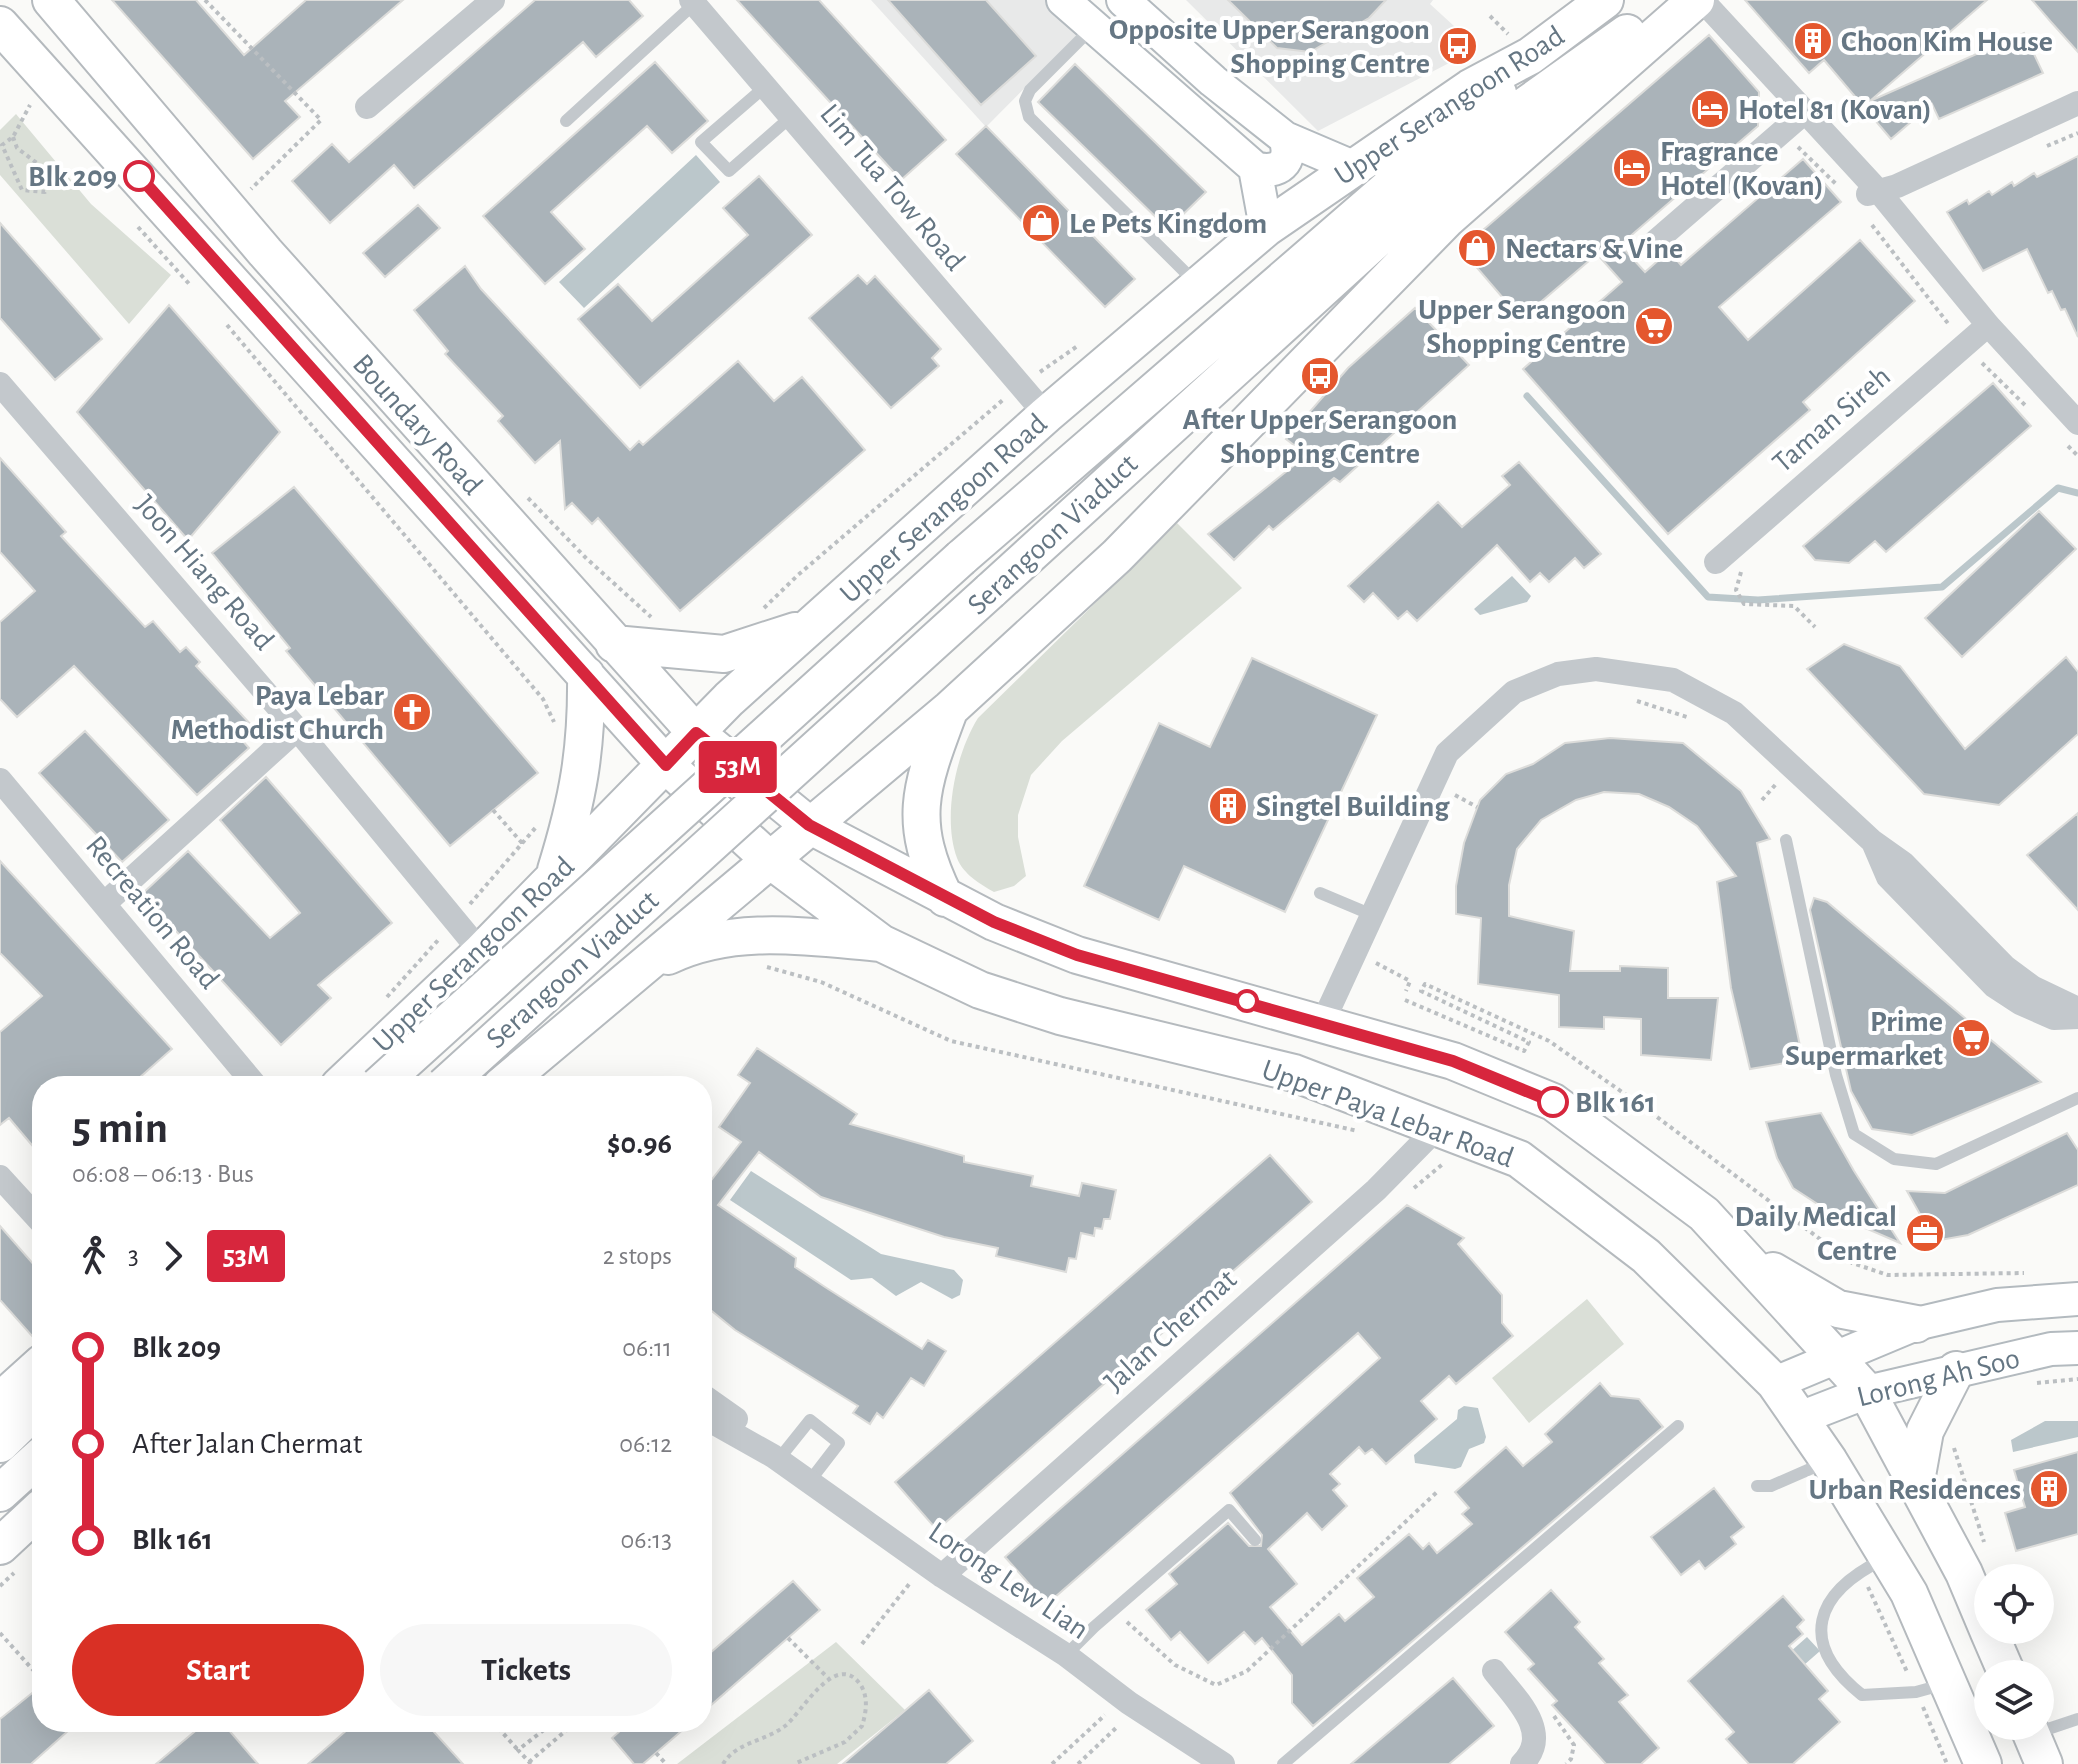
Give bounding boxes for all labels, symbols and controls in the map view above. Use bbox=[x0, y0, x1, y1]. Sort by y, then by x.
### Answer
place label: Opposite Upper Serangoon Shopping Centre bbox=[1109, 15, 1430, 79]
building icon: Choon Kim House bbox=[1792, 20, 1834, 62]
street label: Upper Serangoon Road bbox=[1329, 21, 1570, 191]
bus stop icon: Opposite Upper Serangoon Shopping Centre bbox=[1437, 25, 1479, 67]
place label: Choon Kim House bbox=[1841, 27, 2053, 57]
hotel icon: Hotel 81 (Kovan) bbox=[1689, 88, 1731, 130]
place label: Hotel 81 (Kovan) bbox=[1738, 95, 1932, 125]
street label: Lim Tua Tow Road bbox=[814, 99, 970, 277]
place label: Fragrance Hotel (Kovan) bbox=[1660, 137, 1824, 201]
hotel icon: Fragrance Hotel (Kovan) bbox=[1611, 147, 1653, 189]
marker: Blk 209 bbox=[124, 161, 154, 191]
place label: Blk 209 bbox=[28, 162, 117, 192]
shop icon: Le Pets Kingdom bbox=[1020, 202, 1062, 244]
place label: Le Pets Kingdom bbox=[1069, 209, 1267, 239]
shop icon: Nectars & Vine bbox=[1456, 227, 1498, 269]
place label: Nectars & Vine bbox=[1505, 234, 1683, 264]
place label: Upper Serangoon Shopping Centre bbox=[1418, 295, 1626, 359]
supermarket icon: Upper Serangoon Shopping Centre bbox=[1633, 305, 1675, 347]
street label: Boundary Road bbox=[347, 349, 488, 501]
bus stop icon: After Upper Serangoon Shopping Centre bbox=[1299, 355, 1341, 397]
street label: Taman Sireh bbox=[1767, 361, 1896, 479]
place label: After Upper Serangoon Shopping Centre bbox=[1183, 405, 1457, 469]
street label: Upper Serangoon Road bbox=[834, 408, 1053, 609]
street label: Serangoon Viaduct bbox=[962, 448, 1144, 621]
street label: Joon Hiang Road bbox=[129, 489, 279, 656]
place label: Paya Lebar Methodist Church bbox=[171, 681, 385, 745]
church icon: Paya Lebar Methodist Church bbox=[391, 691, 433, 733]
line badge: 53M bbox=[692, 741, 784, 793]
text: 53M bbox=[715, 753, 761, 781]
building icon: Singtel Building bbox=[1207, 785, 1249, 827]
place label: Singtel Building bbox=[1256, 792, 1450, 822]
street label: Recreation Road bbox=[80, 830, 225, 995]
street label: Upper Serangoon Road bbox=[367, 851, 580, 1058]
street label: Serangoon Viaduct bbox=[481, 885, 665, 1054]
unlabelled marker bbox=[1236, 990, 1258, 1012]
place label: Prime Supermarket bbox=[1785, 1007, 1943, 1071]
supermarket icon: Prime Supermarket bbox=[1950, 1017, 1992, 1059]
street label: Upper Paya Lebar Road bbox=[1258, 1054, 1518, 1173]
marker: Blk 161 bbox=[1538, 1087, 1568, 1117]
place label: Blk 161 bbox=[1575, 1088, 1656, 1118]
text: 5 min bbox=[72, 1107, 168, 1151]
text: $0.96 bbox=[607, 1129, 672, 1159]
text: 06:08 – 06:13 · Bus bbox=[72, 1161, 254, 1187]
place label: Daily Medical Centre bbox=[1735, 1202, 1897, 1266]
office icon: Daily Medical Centre bbox=[1904, 1212, 1946, 1254]
icon: walk bbox=[72, 1234, 116, 1278]
icon: forward bbox=[151, 1234, 195, 1278]
text: 53M bbox=[223, 1242, 269, 1270]
text: 3 bbox=[128, 1243, 139, 1269]
text: 2 stops bbox=[603, 1243, 672, 1269]
street label: Jalan Chermat bbox=[1099, 1264, 1243, 1397]
text: Blk 209 bbox=[132, 1333, 221, 1363]
text: 06:11 bbox=[622, 1335, 672, 1361]
street label: Lorong Ah Soo bbox=[1854, 1343, 2023, 1413]
text: After Jalan Chermat bbox=[132, 1429, 362, 1459]
text: 06:12 bbox=[619, 1431, 672, 1457]
building icon: Urban Residences bbox=[2028, 1468, 2070, 1510]
place label: Urban Residences bbox=[1809, 1475, 2021, 1505]
street label: Lorong Lew Lian bbox=[923, 1517, 1094, 1645]
text: Blk 161 bbox=[132, 1525, 213, 1555]
text: 06:13 bbox=[620, 1527, 672, 1553]
map controls bbox=[1974, 1564, 2054, 1740]
button: locate bbox=[1974, 1564, 2054, 1644]
button: Start bbox=[72, 1624, 364, 1716]
button: Tickets bbox=[380, 1624, 672, 1716]
button: layers bbox=[1974, 1660, 2054, 1740]

